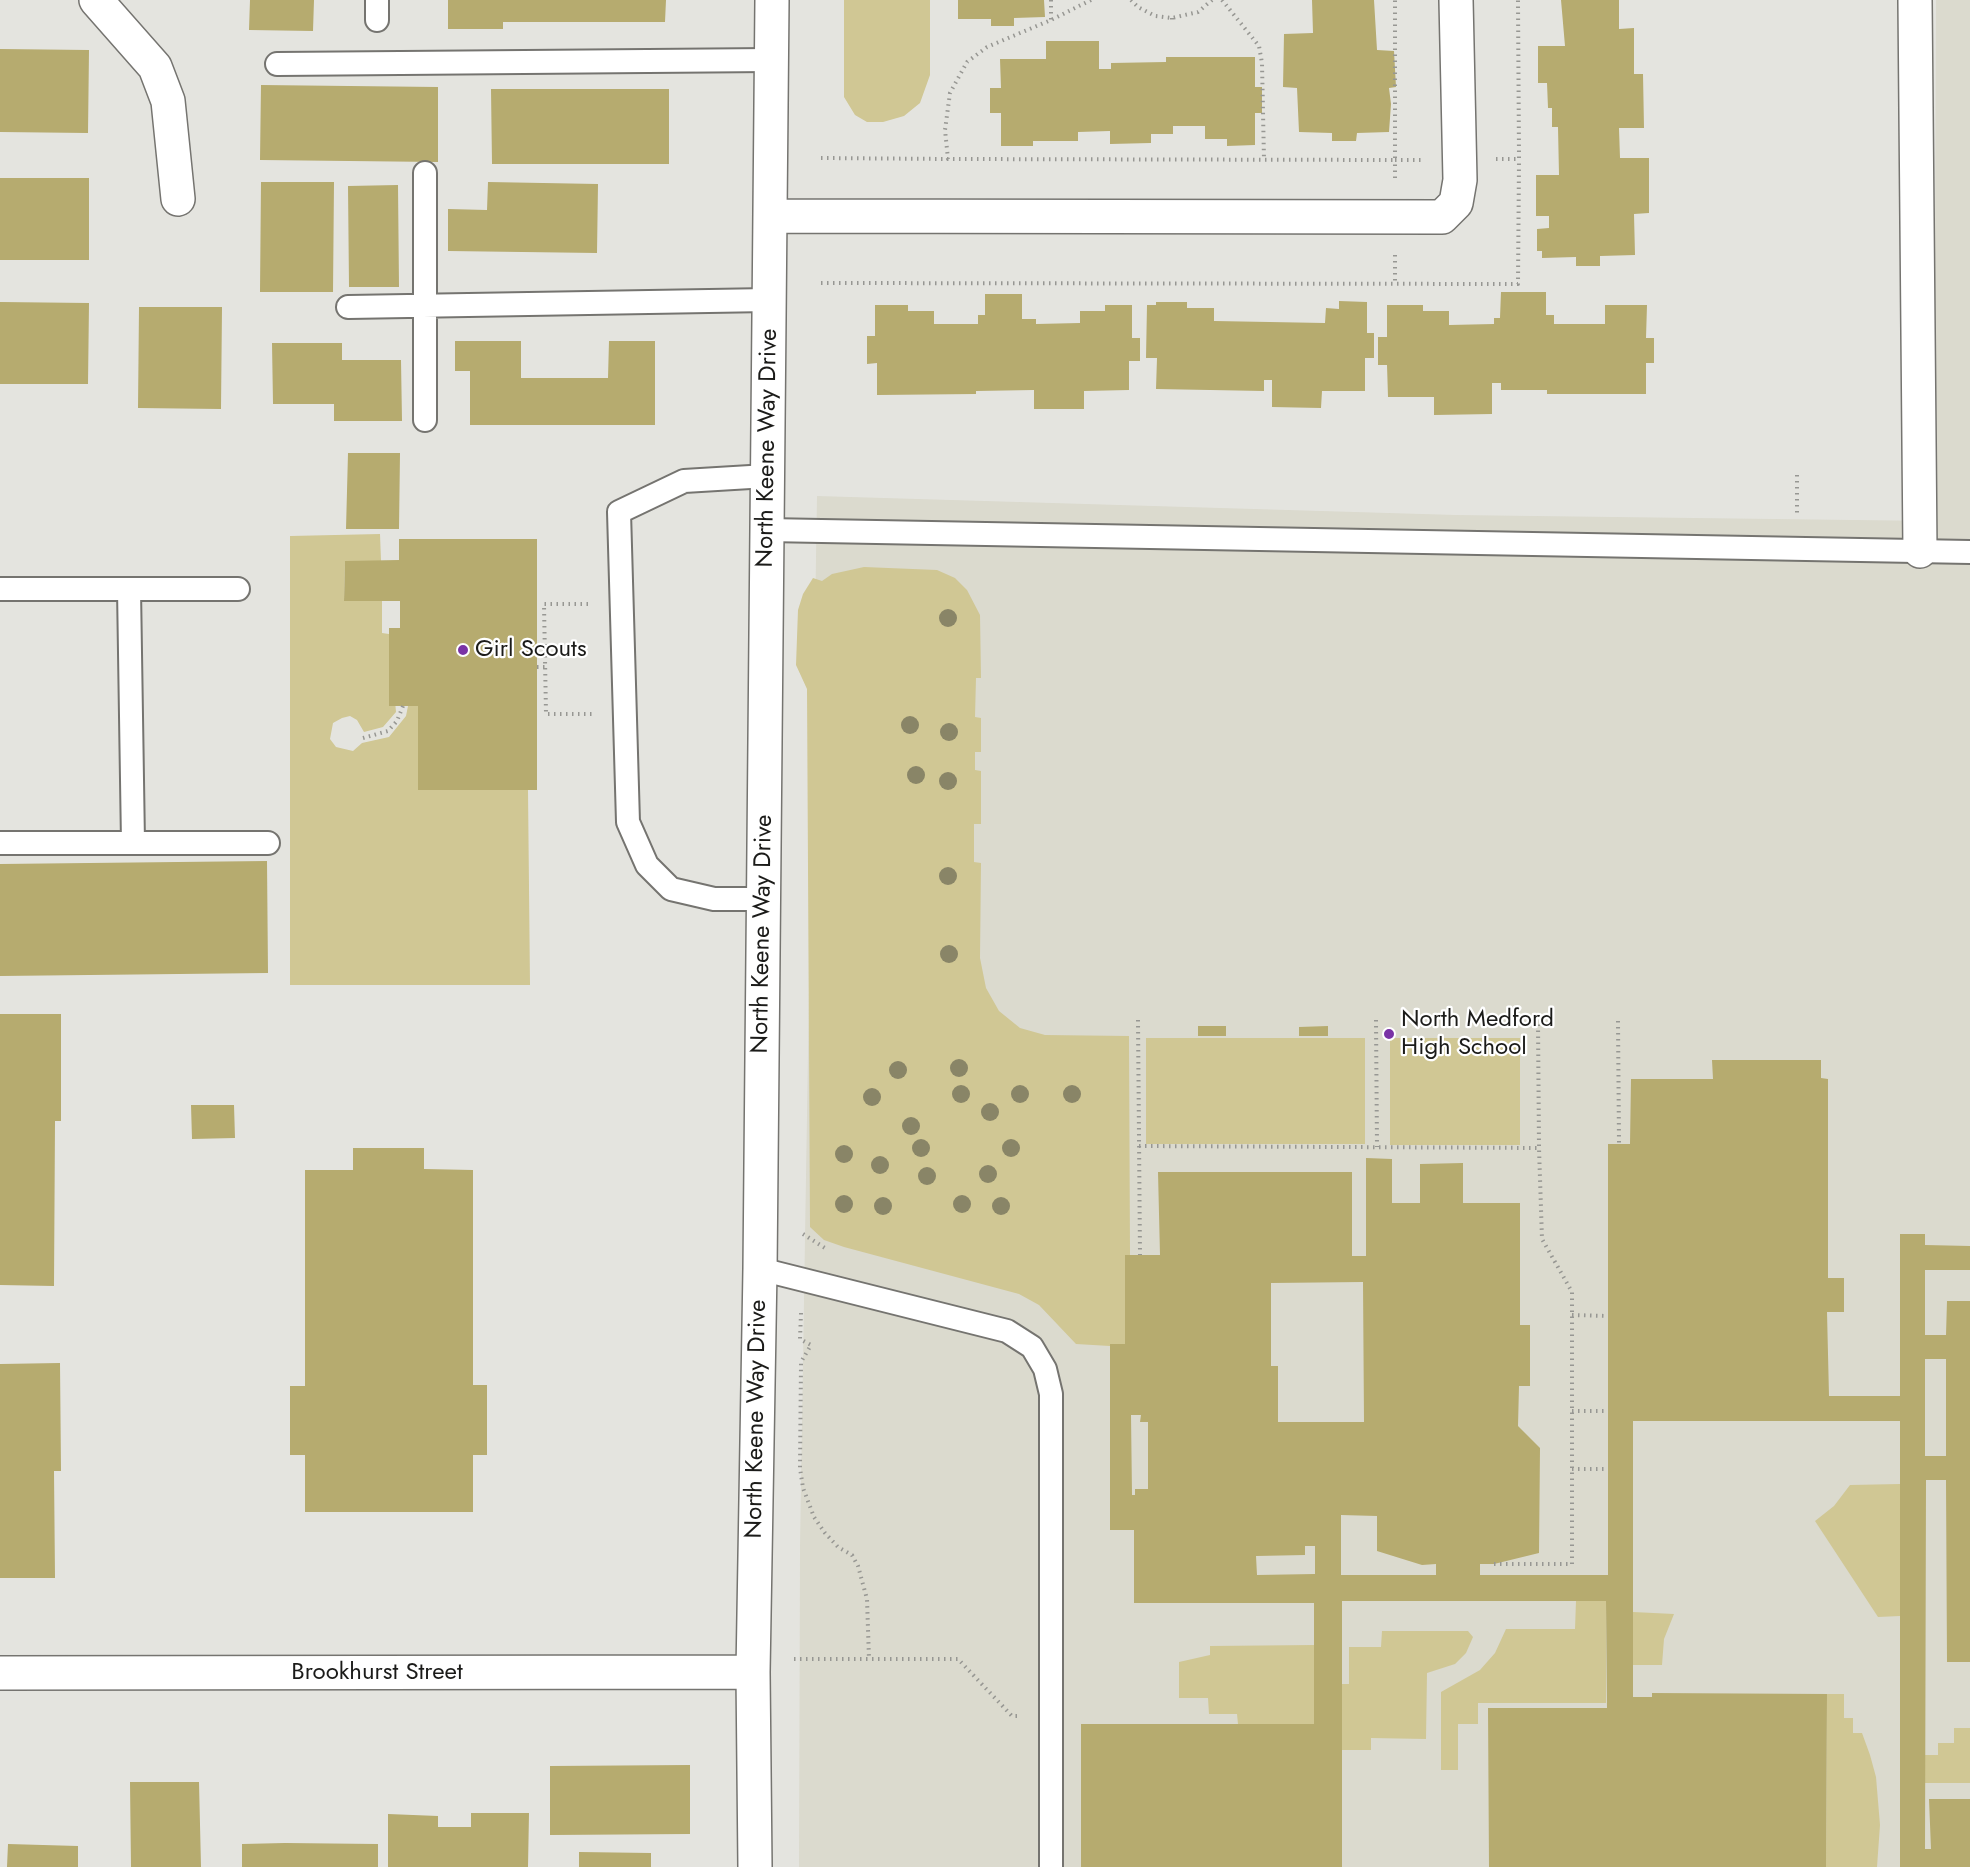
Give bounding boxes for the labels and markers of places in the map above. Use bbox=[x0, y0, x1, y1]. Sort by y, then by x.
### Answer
place label: Girl Scouts bbox=[475, 636, 587, 664]
marker: Girl Scouts bbox=[456, 643, 470, 657]
place label: North Medford High School bbox=[1401, 1006, 1554, 1062]
marker: North Medford High School bbox=[1382, 1027, 1396, 1041]

